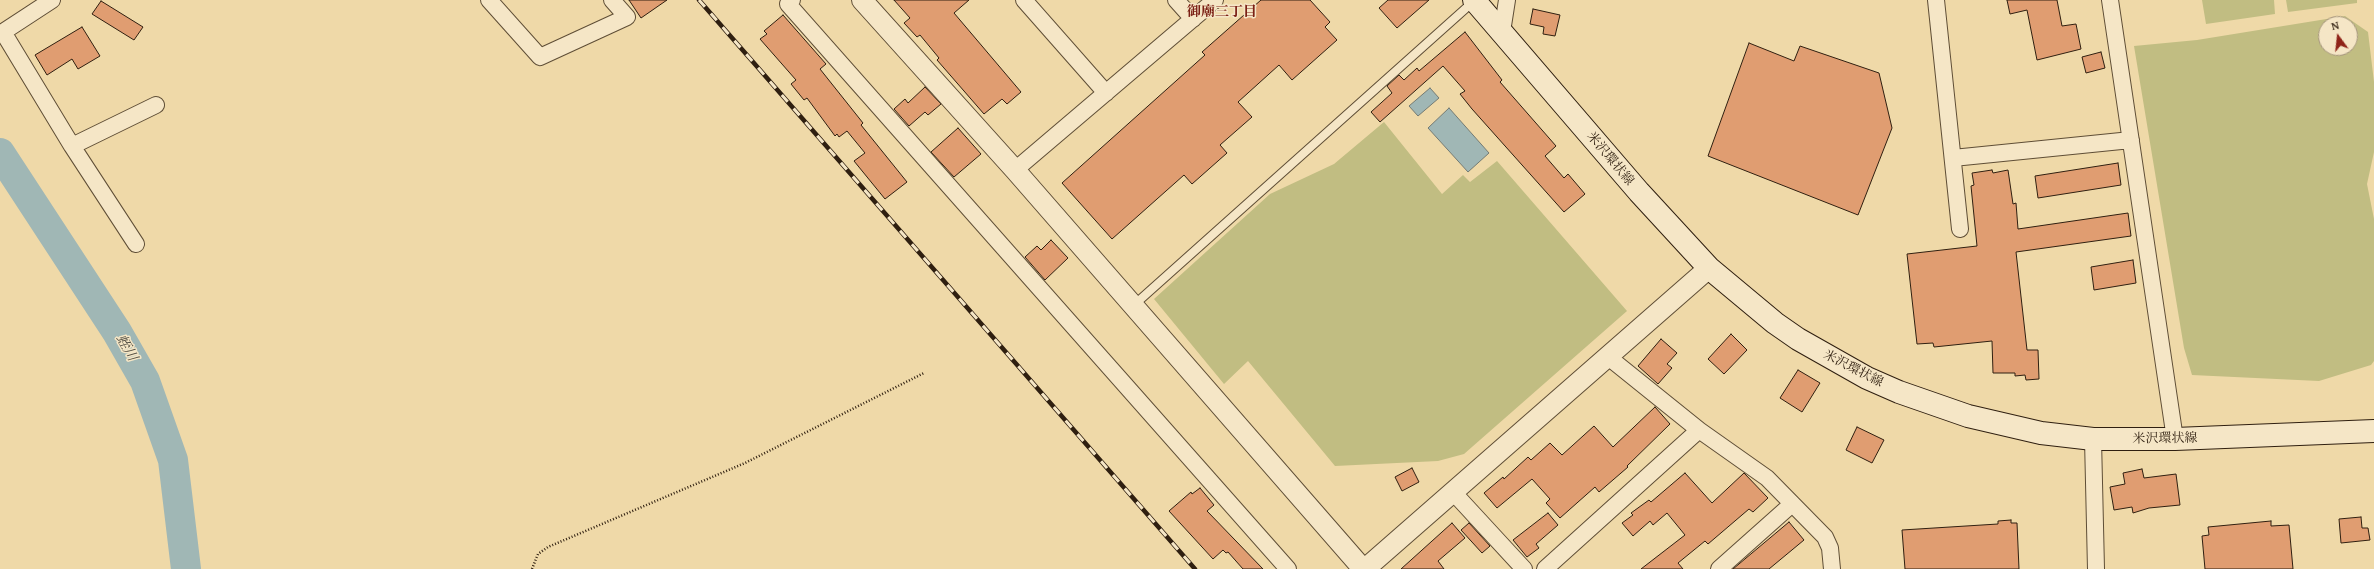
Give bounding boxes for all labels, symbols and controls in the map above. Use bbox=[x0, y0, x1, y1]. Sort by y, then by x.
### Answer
district label: 御廟三丁目 bbox=[1187, 4, 1257, 20]
north arrow bbox=[2318, 16, 2358, 56]
text: N bbox=[2330, 17, 2341, 34]
street label: 米沢環状線 bbox=[1583, 129, 1637, 189]
water label: 蛭川 bbox=[112, 332, 140, 364]
street label: 米沢環状線 bbox=[1821, 347, 1885, 391]
street label: 米沢環状線 bbox=[2132, 431, 2198, 447]

